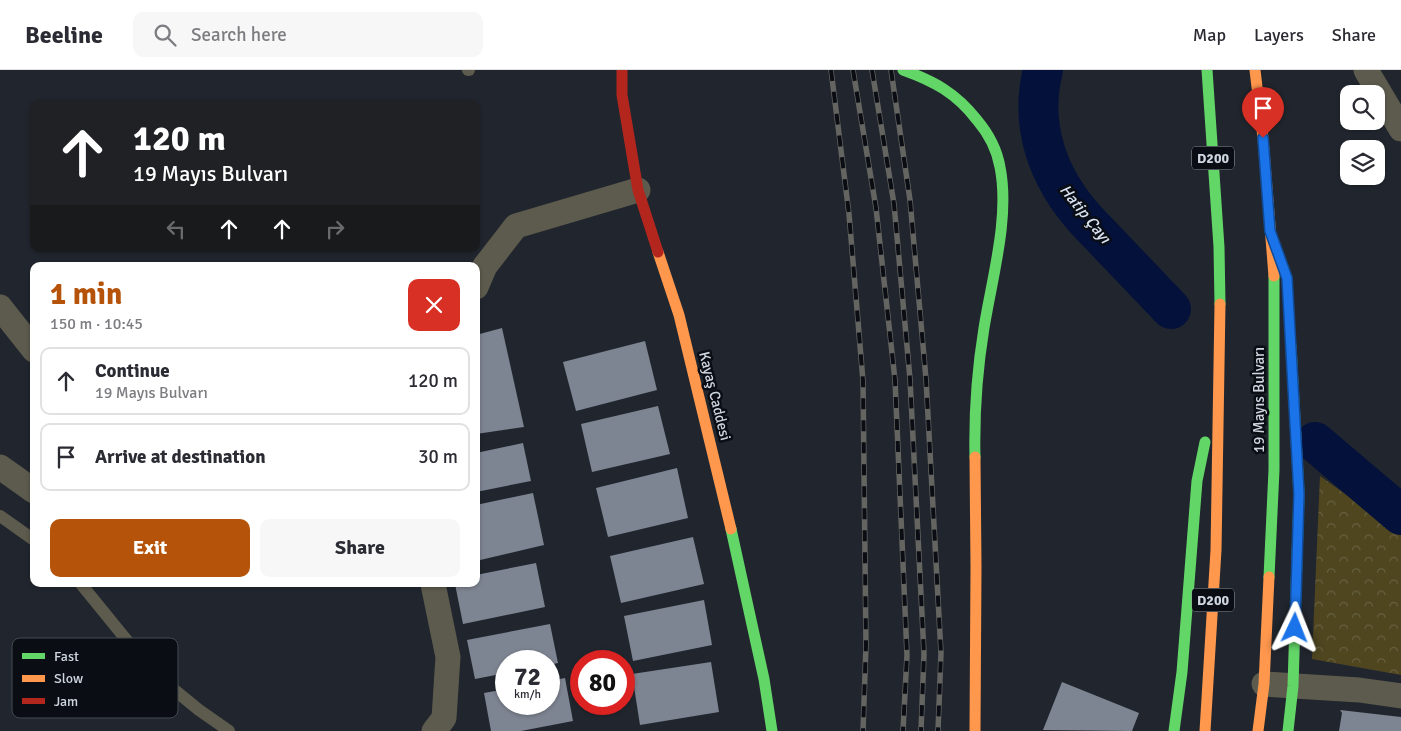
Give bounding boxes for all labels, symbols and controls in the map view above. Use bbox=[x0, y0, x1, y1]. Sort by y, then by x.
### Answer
search box bbox=[133, 12, 483, 57]
text: Beeline bbox=[25, 20, 103, 50]
icon: search bbox=[151, 21, 179, 49]
text: Search here bbox=[191, 23, 287, 47]
text: Map bbox=[1193, 24, 1226, 46]
text: Layers bbox=[1254, 24, 1304, 46]
text: Share bbox=[1332, 24, 1376, 46]
map controls bbox=[1340, 85, 1385, 185]
button: search bbox=[1340, 85, 1385, 130]
pin bbox=[1242, 87, 1284, 138]
icon: arrive bbox=[1249, 94, 1277, 122]
text: 120 m bbox=[133, 117, 226, 160]
icon: ahead bbox=[50, 120, 115, 185]
button: layers bbox=[1340, 140, 1385, 185]
road number: D200 bbox=[1192, 146, 1234, 170]
text: 19 Mayıs Bulvarı bbox=[133, 160, 288, 187]
water label: Hatip Çayı bbox=[1055, 180, 1115, 248]
icon: left bbox=[162, 215, 190, 243]
icon: ahead bbox=[215, 215, 243, 243]
icon: ahead bbox=[268, 215, 296, 243]
icon: right bbox=[321, 215, 349, 243]
text: 1 min bbox=[50, 276, 122, 313]
button: close bbox=[408, 279, 460, 331]
text: 150 m · 10:45 bbox=[50, 314, 143, 334]
street label: 19 Mayıs Bulvarı bbox=[1250, 347, 1268, 453]
street label: Kayaş Caddesi bbox=[695, 350, 735, 442]
text: Continue bbox=[95, 359, 170, 383]
icon: ahead bbox=[52, 367, 80, 395]
text: 120 m bbox=[408, 369, 458, 393]
text: 19 Mayıs Bulvarı bbox=[95, 383, 208, 403]
icon: arrive bbox=[52, 443, 80, 471]
text: Arrive at destination bbox=[95, 445, 266, 469]
text: 30 m bbox=[418, 445, 458, 469]
button: Exit bbox=[50, 519, 250, 577]
button: Share bbox=[260, 519, 460, 577]
road number: D200 bbox=[1192, 588, 1234, 612]
position arrow bbox=[1268, 601, 1320, 653]
legend bbox=[12, 638, 178, 718]
text: Fast bbox=[54, 648, 79, 665]
speed limit sign: 80 bbox=[570, 650, 635, 715]
text: 72 bbox=[514, 661, 541, 692]
text: Slow bbox=[54, 670, 83, 687]
text: km/h bbox=[514, 687, 541, 702]
text: Jam bbox=[54, 693, 78, 710]

